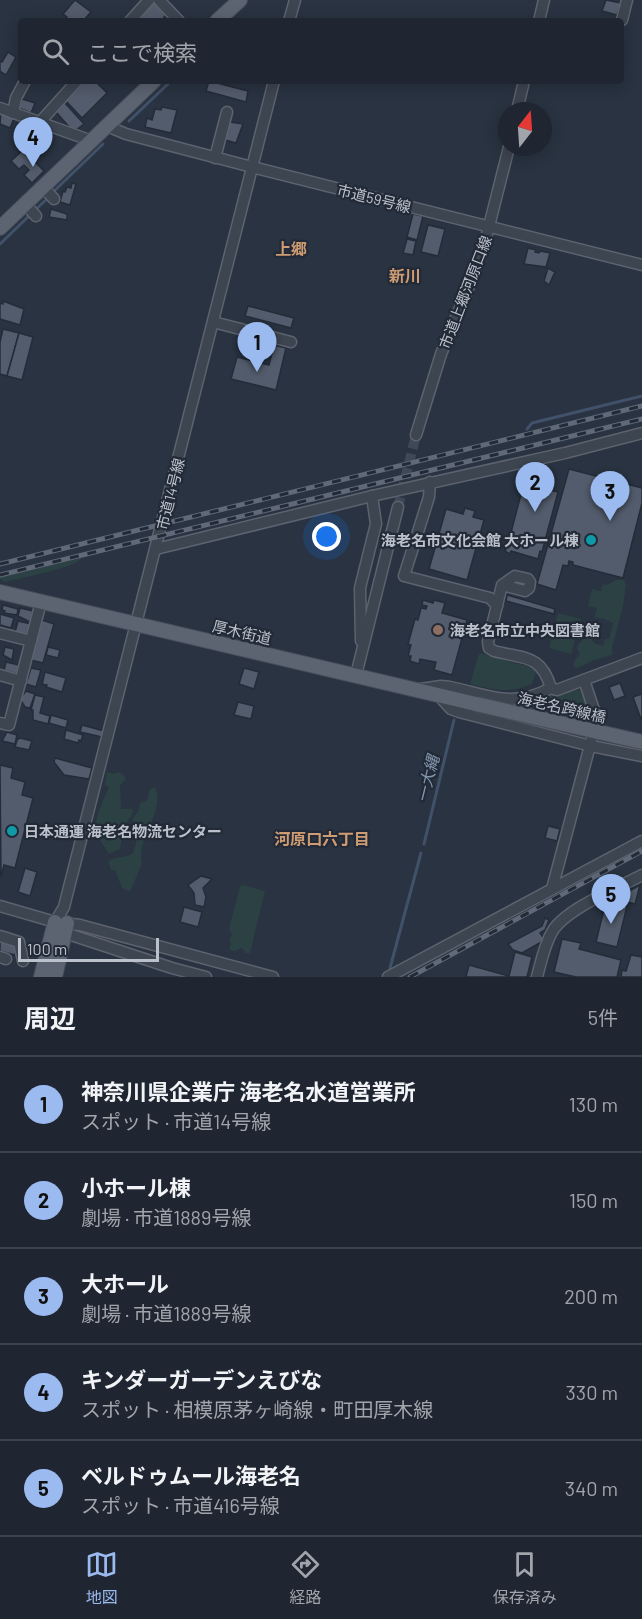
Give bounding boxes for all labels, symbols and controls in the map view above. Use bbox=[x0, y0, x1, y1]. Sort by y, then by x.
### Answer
search box bbox=[18, 18, 624, 84]
icon: search bbox=[39, 35, 72, 68]
text: ここで検索 bbox=[87, 39, 197, 65]
north arrow bbox=[498, 102, 552, 156]
pin: 4 bbox=[14, 118, 52, 167]
street label: 市道59号線 bbox=[335, 180, 413, 216]
street label: 市道上郷河原口線 bbox=[435, 233, 495, 351]
district label: 上郷 bbox=[275, 239, 307, 258]
district label: 新川 bbox=[389, 266, 421, 285]
pin: 1 bbox=[238, 322, 276, 372]
street label: 市道14号線 bbox=[152, 456, 188, 532]
pin: 2 bbox=[516, 462, 554, 512]
pin: 3 bbox=[590, 472, 630, 521]
your location bbox=[312, 522, 341, 551]
place label: 海老名市文化会館 大ホール棟 bbox=[381, 531, 579, 549]
marker: 海老名市文化会館 大ホール棟 bbox=[584, 533, 598, 547]
street label: 厚木街道 bbox=[211, 616, 273, 648]
place label: 海老名市立中央図書館 bbox=[450, 621, 600, 639]
marker: 海老名市立中央図書館 bbox=[431, 623, 445, 637]
street label: 海老名跨線橋 bbox=[516, 688, 608, 726]
water label: 一大縄 bbox=[412, 751, 443, 805]
place label: 日本通運 海老名物流センター bbox=[24, 822, 222, 840]
marker: 日本通運 海老名物流センター bbox=[5, 824, 19, 838]
district label: 河原口六丁目 bbox=[274, 829, 370, 848]
pin: 5 bbox=[592, 874, 630, 924]
scale bar bbox=[18, 935, 159, 962]
text: 100 m bbox=[27, 939, 67, 958]
text: 周辺 bbox=[24, 1002, 76, 1033]
text: 5件 bbox=[588, 1005, 618, 1029]
text: 神奈川県企業庁 海老名水道営業所 bbox=[81, 1078, 415, 1104]
text: 1 bbox=[40, 1092, 47, 1116]
text: 130 m bbox=[569, 1092, 618, 1116]
text: スポット · 市道14号線 bbox=[81, 1109, 271, 1133]
text: 小ホール棟 bbox=[81, 1174, 191, 1200]
text: 2 bbox=[38, 1188, 49, 1212]
text: 150 m bbox=[569, 1188, 618, 1212]
text: 劇場 · 市道1889号線 bbox=[81, 1205, 251, 1229]
text: 大ホール bbox=[81, 1270, 169, 1296]
text: 3 bbox=[38, 1284, 49, 1308]
text: 200 m bbox=[564, 1284, 618, 1308]
text: 劇場 · 市道1889号線 bbox=[81, 1301, 251, 1325]
text: キンダーガーデンえびな bbox=[81, 1366, 322, 1392]
text: 4 bbox=[37, 1380, 50, 1404]
text: 330 m bbox=[566, 1380, 618, 1404]
text: スポット · 相模原茅ヶ崎線・町田厚木線 bbox=[81, 1397, 433, 1421]
text: ベルドゥムール海老名 bbox=[81, 1462, 301, 1488]
text: 5 bbox=[38, 1476, 49, 1500]
text: 340 m bbox=[565, 1476, 618, 1500]
text: スポット · 市道416号線 bbox=[81, 1493, 280, 1517]
tab: 地図 bbox=[85, 1548, 118, 1608]
tab: 経路 bbox=[289, 1548, 322, 1608]
tab: 保存済み bbox=[493, 1548, 557, 1608]

